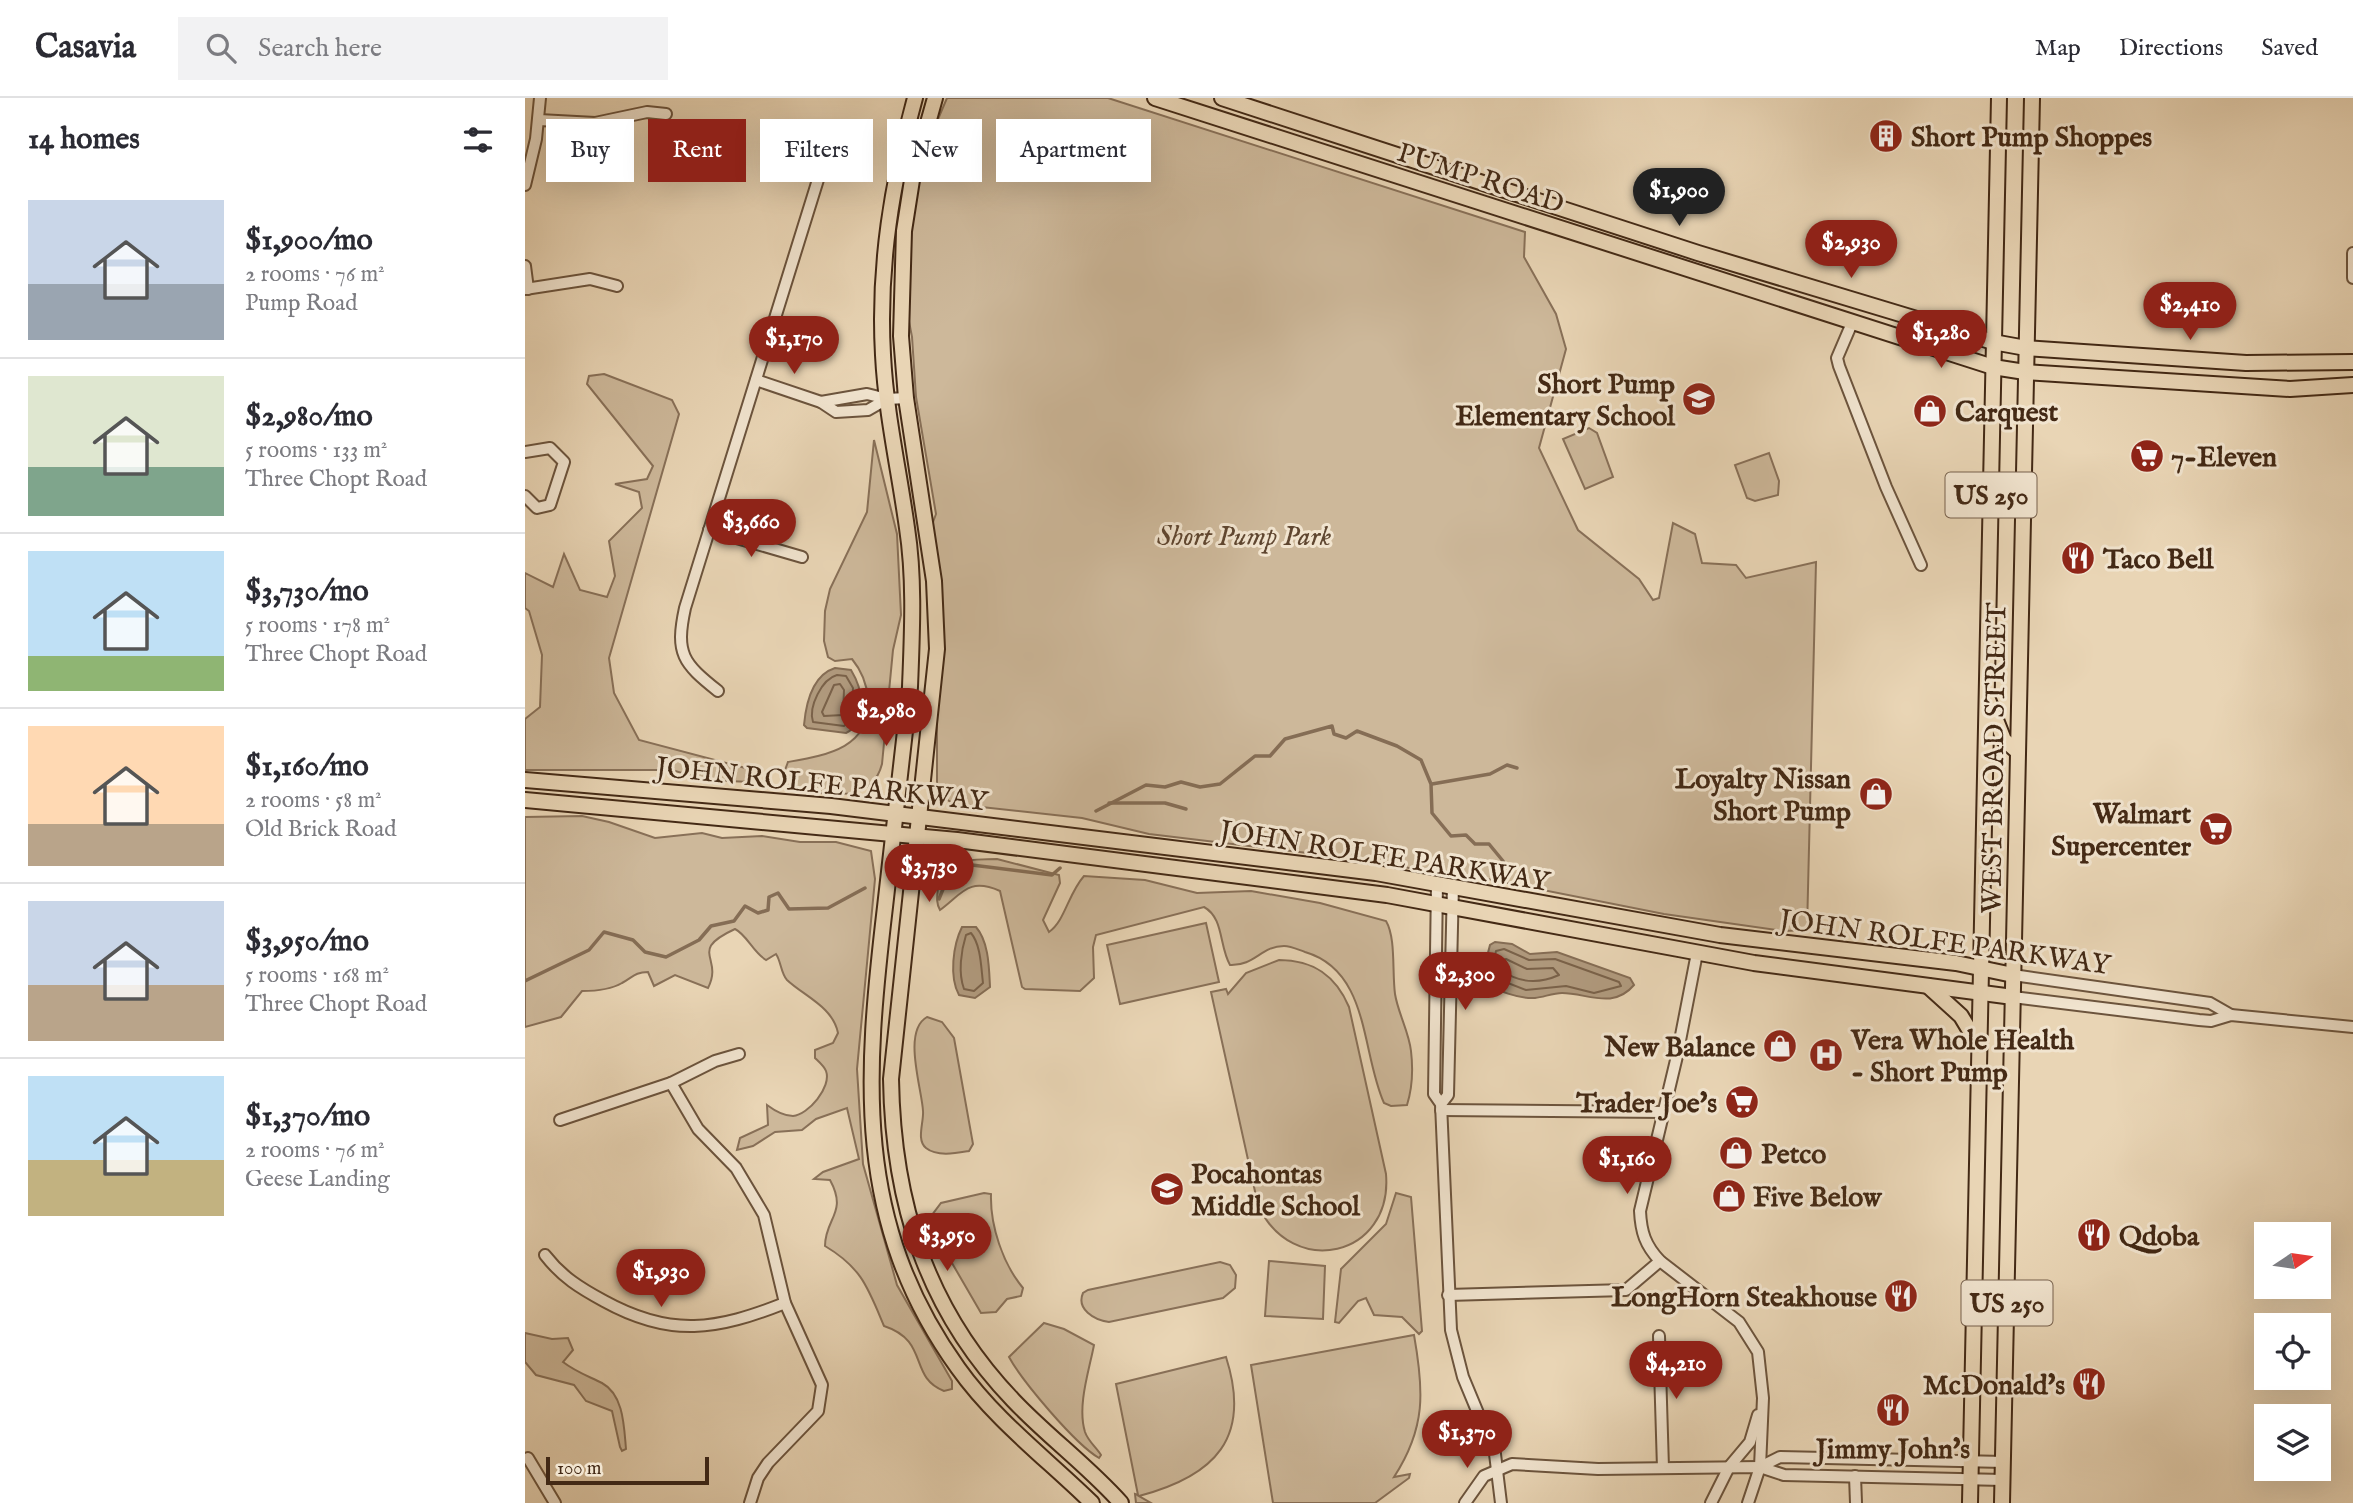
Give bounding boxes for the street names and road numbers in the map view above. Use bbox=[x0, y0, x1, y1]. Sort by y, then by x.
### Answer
street label: PUMP ROAD bbox=[1392, 136, 1568, 223]
road number: US 250 bbox=[1945, 472, 2037, 518]
street label: WEST BROAD STREET bbox=[1975, 602, 2016, 914]
street label: JOHN ROLFE PARKWAY bbox=[651, 750, 991, 821]
street label: JOHN ROLFE PARKWAY bbox=[1214, 814, 1554, 901]
street label: JOHN ROLFE PARKWAY bbox=[1774, 903, 2114, 984]
road number: US 250 bbox=[1961, 1280, 2053, 1326]

